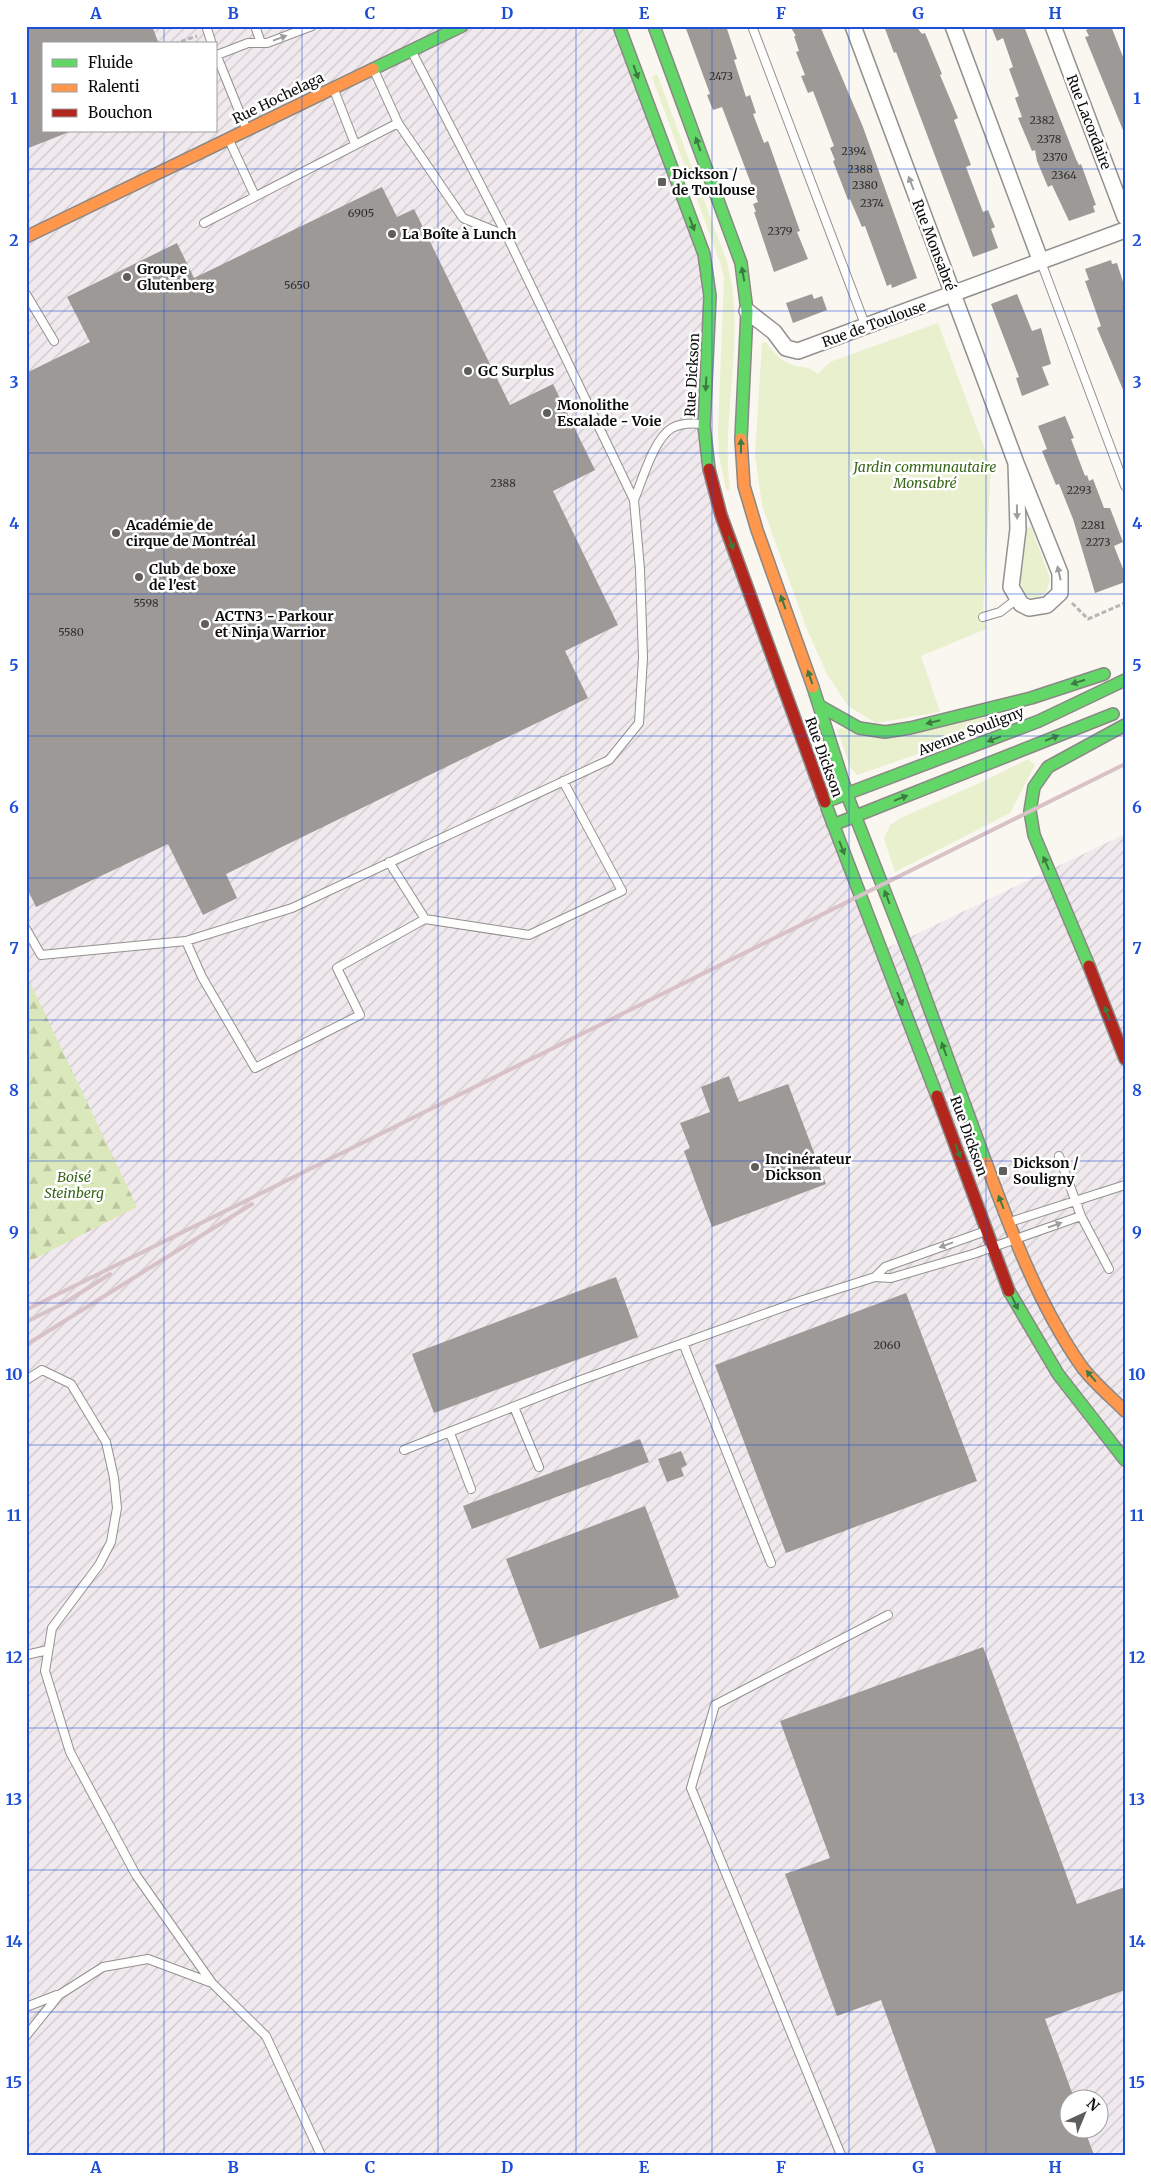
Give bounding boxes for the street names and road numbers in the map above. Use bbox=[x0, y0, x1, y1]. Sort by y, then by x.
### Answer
street label: Rue Hochelaga bbox=[229, 68, 327, 128]
street label: Rue Lacordaire bbox=[1063, 72, 1115, 172]
street label: Rue Monsabré bbox=[908, 197, 960, 293]
street label: Rue de Toulouse bbox=[819, 297, 929, 351]
street label: Rue Dickson bbox=[681, 333, 703, 417]
street label: Avenue Souligny bbox=[914, 702, 1027, 760]
street label: Rue Dickson bbox=[801, 714, 847, 800]
street label: Rue Dickson bbox=[946, 1093, 992, 1179]

